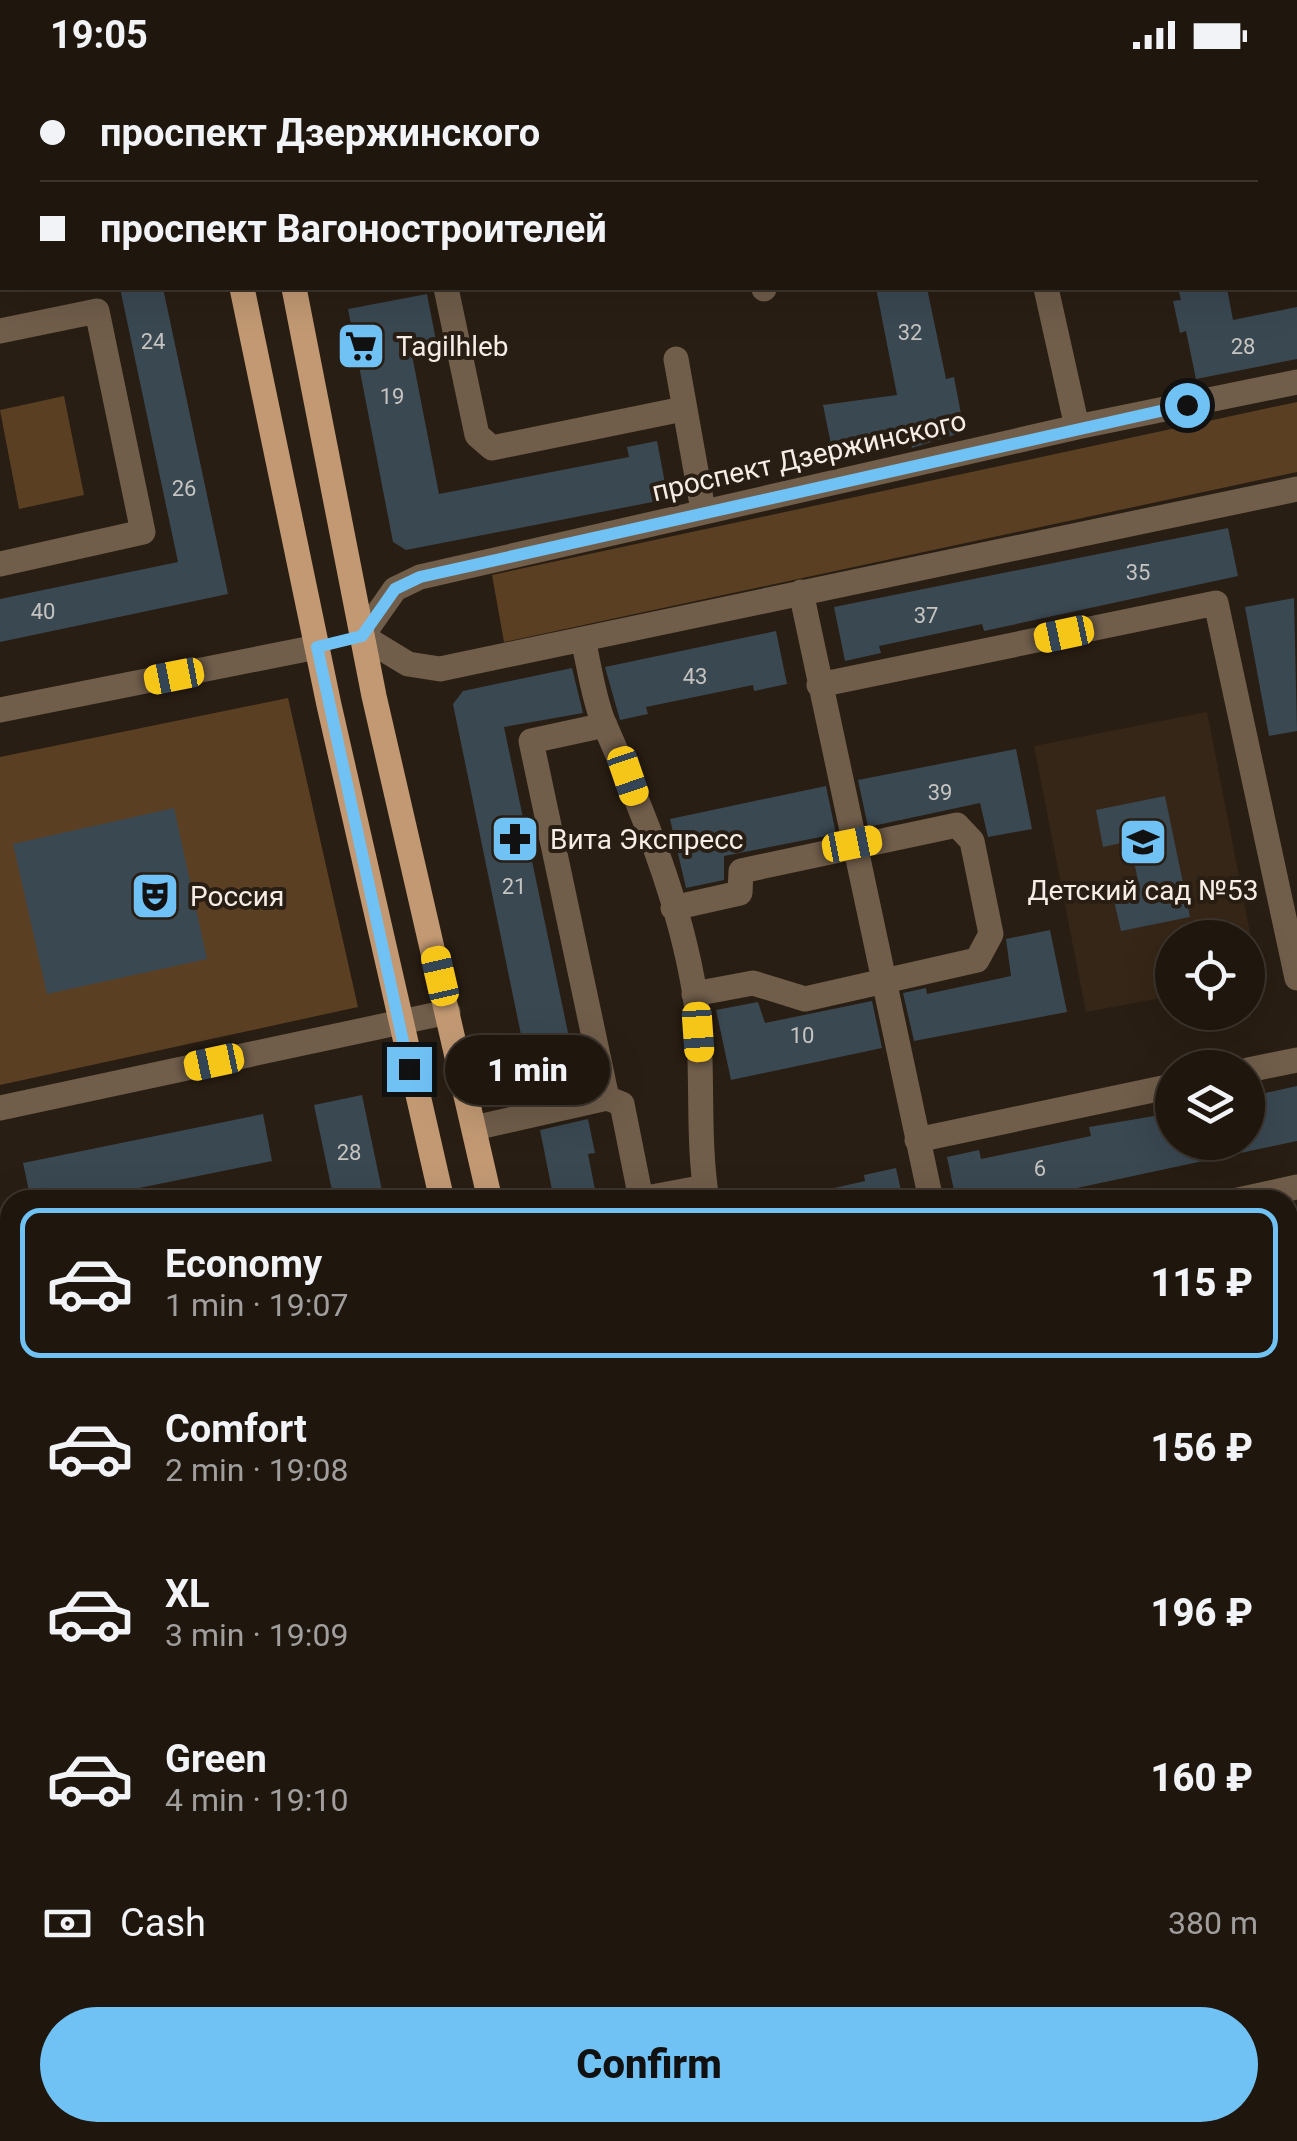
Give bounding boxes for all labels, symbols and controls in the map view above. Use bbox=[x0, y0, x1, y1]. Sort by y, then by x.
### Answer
text: 19:05 bbox=[50, 13, 148, 57]
text: проспект Дзержинского bbox=[100, 111, 540, 155]
text: проспект Вагоностроителей bbox=[100, 207, 607, 251]
supermarket icon: Tagilhleb bbox=[335, 320, 387, 372]
house number: 32 bbox=[898, 320, 922, 345]
house number: 24 bbox=[141, 329, 165, 354]
place label: Tagilhleb bbox=[396, 330, 509, 363]
house number: 28 bbox=[1231, 334, 1255, 359]
route start bbox=[1165, 383, 1210, 428]
house number: 19 bbox=[380, 384, 404, 409]
street label: проспект Дзержинского bbox=[649, 404, 969, 508]
house number: 26 bbox=[172, 476, 196, 501]
house number: 35 bbox=[1126, 560, 1150, 585]
house number: 40 bbox=[31, 599, 55, 624]
house number: 37 bbox=[914, 603, 938, 628]
car bbox=[1032, 613, 1096, 655]
car bbox=[142, 656, 206, 696]
house number: 43 bbox=[683, 664, 707, 689]
car bbox=[604, 743, 652, 809]
house number: 39 bbox=[928, 780, 952, 805]
pharmacy icon: Вита Экспресс bbox=[489, 813, 541, 865]
school or university icon: Детский сад №53 bbox=[1117, 816, 1169, 868]
place label: Вита Экспресс bbox=[550, 823, 744, 856]
car bbox=[820, 824, 884, 864]
theatre icon: Россия bbox=[129, 870, 181, 922]
house number: 21 bbox=[502, 874, 526, 899]
place label: Детский сад №53 bbox=[1027, 874, 1259, 907]
place label: Россия bbox=[190, 880, 284, 913]
map controls bbox=[1155, 920, 1265, 1160]
button: locate bbox=[1155, 920, 1265, 1030]
car bbox=[419, 943, 461, 1009]
car bbox=[681, 1001, 715, 1063]
house number: 10 bbox=[790, 1023, 814, 1048]
callout: 1 min bbox=[444, 1034, 609, 1104]
car bbox=[182, 1041, 246, 1083]
route end bbox=[387, 1047, 432, 1092]
button: layers bbox=[1155, 1050, 1265, 1160]
text: 1 min bbox=[487, 1051, 568, 1089]
house number: 28 bbox=[337, 1140, 361, 1165]
house number: 6 bbox=[1034, 1156, 1046, 1181]
icon: car bbox=[45, 1238, 135, 1328]
text: Economy bbox=[165, 1242, 322, 1286]
text: 115 ₽ bbox=[1151, 1261, 1253, 1305]
text: 1 min · 19:07 bbox=[165, 1286, 348, 1324]
icon: car bbox=[45, 1403, 135, 1493]
text: Comfort bbox=[165, 1407, 307, 1451]
text: 156 ₽ bbox=[1151, 1426, 1253, 1470]
text: 2 min · 19:08 bbox=[165, 1451, 348, 1489]
icon: car bbox=[45, 1568, 135, 1658]
text: XL bbox=[165, 1572, 210, 1616]
text: 196 ₽ bbox=[1151, 1591, 1253, 1635]
text: 3 min · 19:09 bbox=[165, 1616, 348, 1654]
icon: car bbox=[45, 1733, 135, 1823]
text: Green bbox=[165, 1737, 267, 1781]
text: 160 ₽ bbox=[1151, 1756, 1253, 1800]
text: 4 min · 19:10 bbox=[165, 1781, 348, 1819]
icon: cash bbox=[40, 1896, 95, 1951]
text: Cash bbox=[120, 1901, 206, 1945]
text: 380 m bbox=[1168, 1904, 1258, 1942]
button: Confirm bbox=[40, 2007, 1258, 2122]

